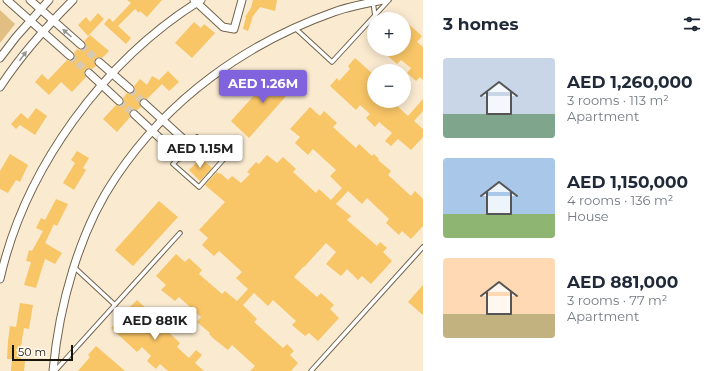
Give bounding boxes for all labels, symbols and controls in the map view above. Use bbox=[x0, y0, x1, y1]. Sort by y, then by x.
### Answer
map controls bbox=[367, 12, 411, 108]
button: + bbox=[367, 12, 411, 56]
icon: filters bbox=[681, 13, 703, 35]
text: 3 homes bbox=[443, 14, 518, 34]
one-way arrow bbox=[62, 28, 72, 37]
one-way arrow bbox=[19, 50, 27, 61]
button: − bbox=[367, 64, 411, 108]
pin: AED 1.26M bbox=[217, 70, 309, 104]
text: AED 1,260,000 bbox=[567, 72, 693, 92]
icon: home bbox=[475, 74, 523, 122]
text: AED 1.26M bbox=[228, 75, 298, 91]
text: 3 rooms · 113 m² bbox=[567, 92, 669, 108]
text: Apartment bbox=[567, 108, 639, 124]
pin: AED 1.15M bbox=[154, 135, 246, 169]
text: AED 1.15M bbox=[167, 140, 233, 156]
text: AED 1,150,000 bbox=[567, 172, 688, 192]
icon: home bbox=[475, 174, 523, 222]
text: 4 rooms · 136 m² bbox=[567, 192, 673, 208]
text: House bbox=[567, 208, 609, 224]
text: AED 881,000 bbox=[567, 272, 678, 292]
icon: home bbox=[475, 274, 523, 322]
text: 3 rooms · 77 m² bbox=[567, 292, 667, 308]
pin: AED 881K bbox=[114, 307, 196, 341]
text: Apartment bbox=[567, 308, 639, 324]
text: AED 881K bbox=[123, 312, 187, 328]
scale bar bbox=[12, 343, 73, 362]
text: 50 m bbox=[18, 345, 46, 359]

